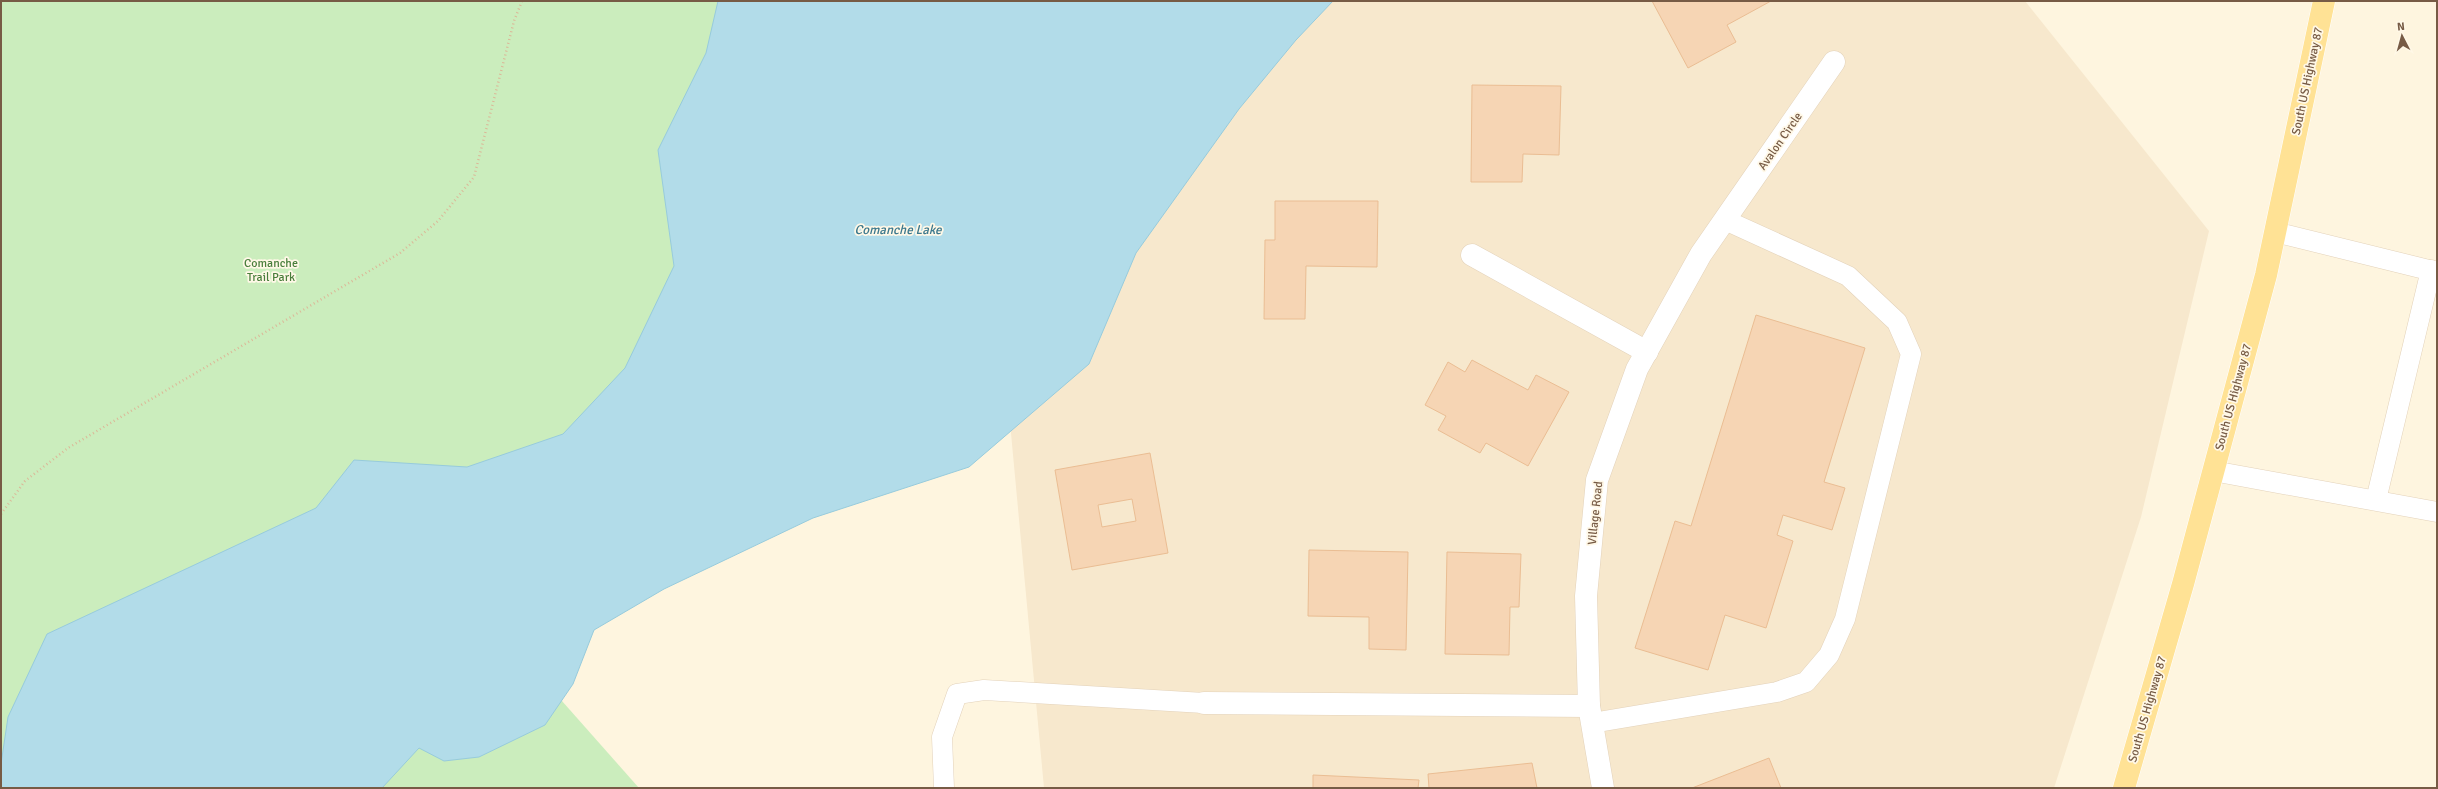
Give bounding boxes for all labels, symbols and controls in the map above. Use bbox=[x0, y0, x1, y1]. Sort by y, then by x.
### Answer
north arrow bbox=[2382, 16, 2422, 56]
text: N bbox=[2397, 20, 2405, 33]
street label: South US Highway 87 bbox=[2289, 26, 2326, 136]
street label: Avalon Circle bbox=[1755, 109, 1806, 173]
water label: Comanche Lake bbox=[854, 222, 943, 238]
park label: Comanche Trail Park bbox=[244, 256, 298, 285]
street label: South US Highway 87 bbox=[2212, 342, 2255, 452]
street label: Village Road bbox=[1585, 481, 1606, 546]
street label: South US Highway 87 bbox=[2125, 654, 2170, 764]

